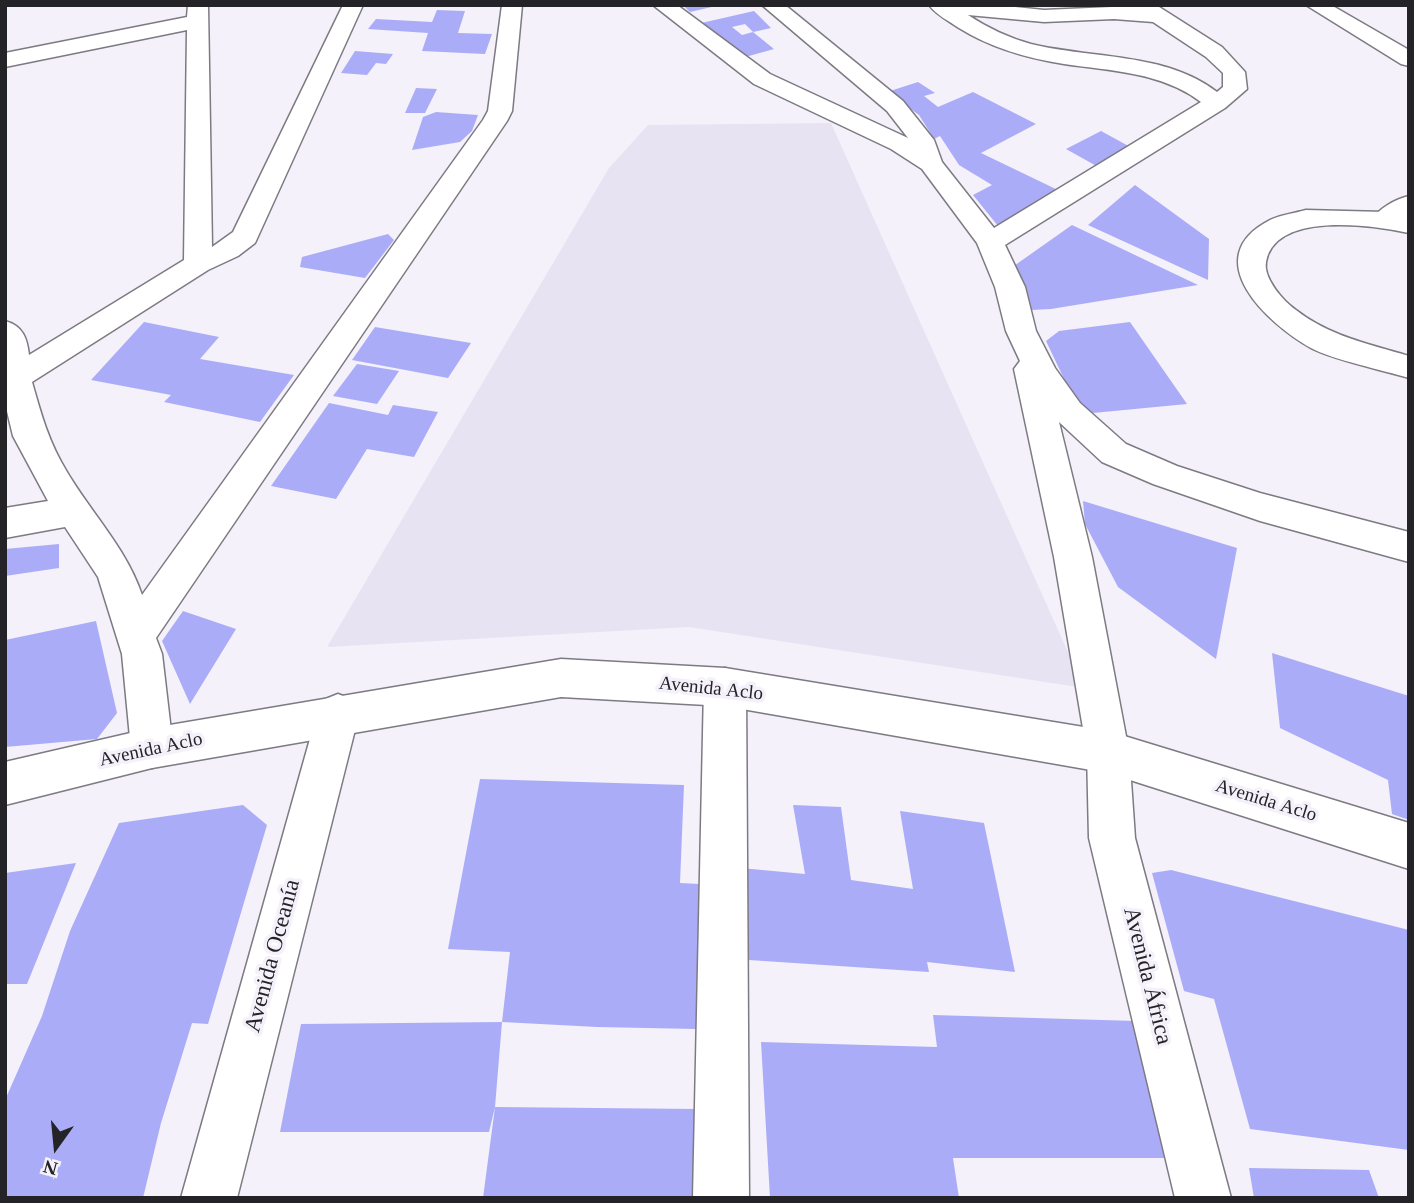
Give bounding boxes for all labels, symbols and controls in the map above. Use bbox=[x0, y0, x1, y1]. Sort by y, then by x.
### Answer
street label: Avenida Aclo bbox=[658, 672, 764, 706]
street label: Avenida Aclo bbox=[97, 728, 205, 772]
street label: Avenida Aclo bbox=[1213, 775, 1319, 827]
street label: Avenida Oceanía bbox=[239, 876, 307, 1036]
street label: Avenida África bbox=[1117, 904, 1177, 1048]
north arrow bbox=[21, 1112, 91, 1182]
text: N bbox=[41, 1156, 60, 1180]

